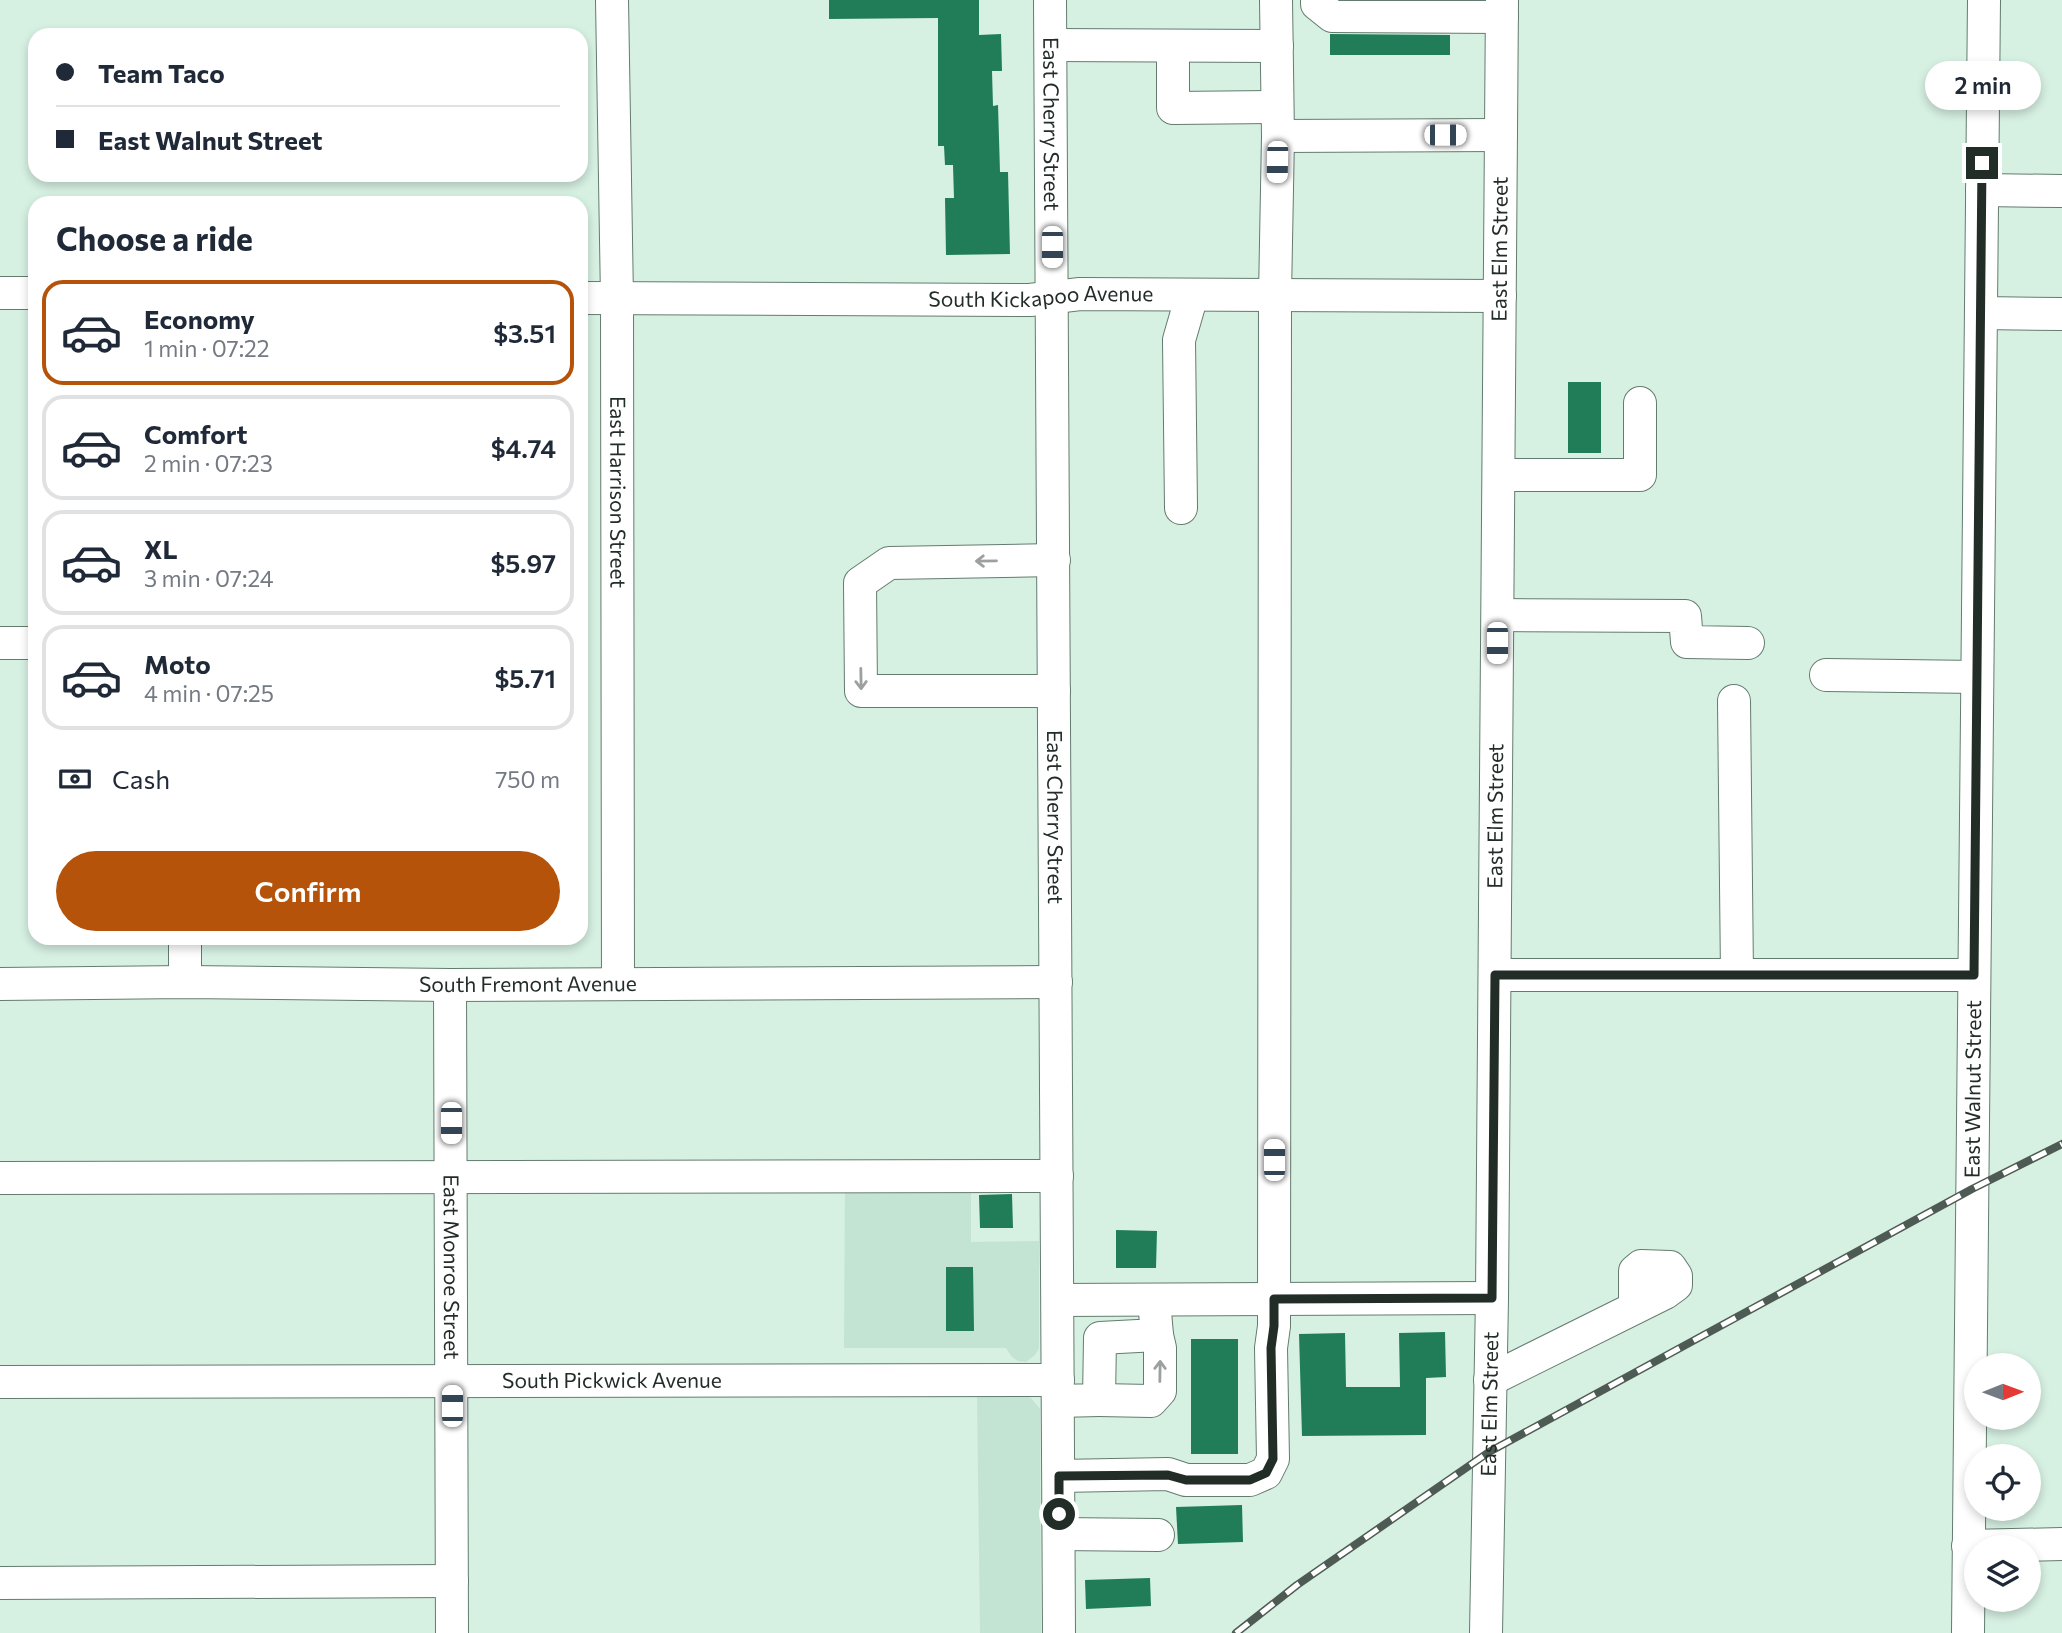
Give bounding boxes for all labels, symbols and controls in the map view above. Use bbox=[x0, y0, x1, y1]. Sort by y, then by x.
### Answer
street label: East Cherry Street bbox=[1039, 37, 1065, 211]
text: Team Taco bbox=[98, 57, 225, 88]
callout: 2 min bbox=[1924, 61, 2040, 110]
text: 2 min bbox=[1955, 71, 2011, 99]
text: East Walnut Street bbox=[98, 124, 322, 155]
car bbox=[1425, 125, 1467, 146]
car bbox=[1267, 141, 1288, 183]
route end bbox=[1966, 147, 1998, 179]
street label: East Elm Street bbox=[1486, 176, 1512, 322]
text: Choose a ride bbox=[56, 218, 253, 258]
car bbox=[1042, 226, 1063, 268]
street label: South Kickapoo Avenue bbox=[928, 280, 1153, 311]
icon: car bbox=[60, 301, 123, 364]
text: Economy bbox=[144, 303, 255, 334]
text: $3.51 bbox=[493, 317, 556, 348]
text: 1 min · 07:22 bbox=[144, 334, 270, 362]
street label: East Harrison Street bbox=[606, 396, 631, 588]
icon: car bbox=[60, 416, 123, 479]
text: Comfort bbox=[144, 418, 247, 449]
text: $4.74 bbox=[491, 432, 556, 463]
text: 2 min · 07:23 bbox=[144, 449, 273, 477]
icon: car bbox=[60, 531, 123, 594]
text: XL bbox=[144, 533, 178, 564]
text: $5.97 bbox=[490, 547, 556, 578]
one-way arrow bbox=[974, 554, 997, 568]
text: 3 min · 07:24 bbox=[144, 564, 274, 592]
car bbox=[1487, 622, 1508, 664]
icon: car bbox=[60, 646, 123, 709]
text: Moto bbox=[144, 648, 211, 679]
text: $5.71 bbox=[494, 662, 556, 693]
one-way arrow bbox=[854, 667, 868, 690]
text: 4 min · 07:25 bbox=[144, 679, 274, 707]
street label: East Cherry Street bbox=[1043, 730, 1069, 904]
street label: East Elm Street bbox=[1481, 743, 1507, 889]
icon: cash bbox=[56, 760, 94, 798]
text: Cash bbox=[112, 763, 170, 794]
text: 750 m bbox=[495, 765, 560, 793]
button: Confirm bbox=[56, 851, 560, 931]
street label: South Fremont Avenue bbox=[419, 970, 637, 996]
street label: East Walnut Street bbox=[1958, 1000, 1985, 1178]
car bbox=[441, 1102, 462, 1144]
car bbox=[1264, 1139, 1285, 1181]
street label: East Monroe Street bbox=[440, 1174, 465, 1360]
street label: East Elm Street bbox=[1475, 1331, 1502, 1477]
north arrow bbox=[1964, 1353, 2040, 1430]
map controls bbox=[1964, 1353, 2041, 1612]
one-way arrow bbox=[1153, 1360, 1167, 1383]
street label: South Pickwick Avenue bbox=[502, 1367, 722, 1392]
car bbox=[442, 1385, 463, 1427]
button: locate bbox=[1964, 1444, 2041, 1521]
route start bbox=[1043, 1498, 1075, 1530]
button: layers bbox=[1964, 1535, 2041, 1612]

